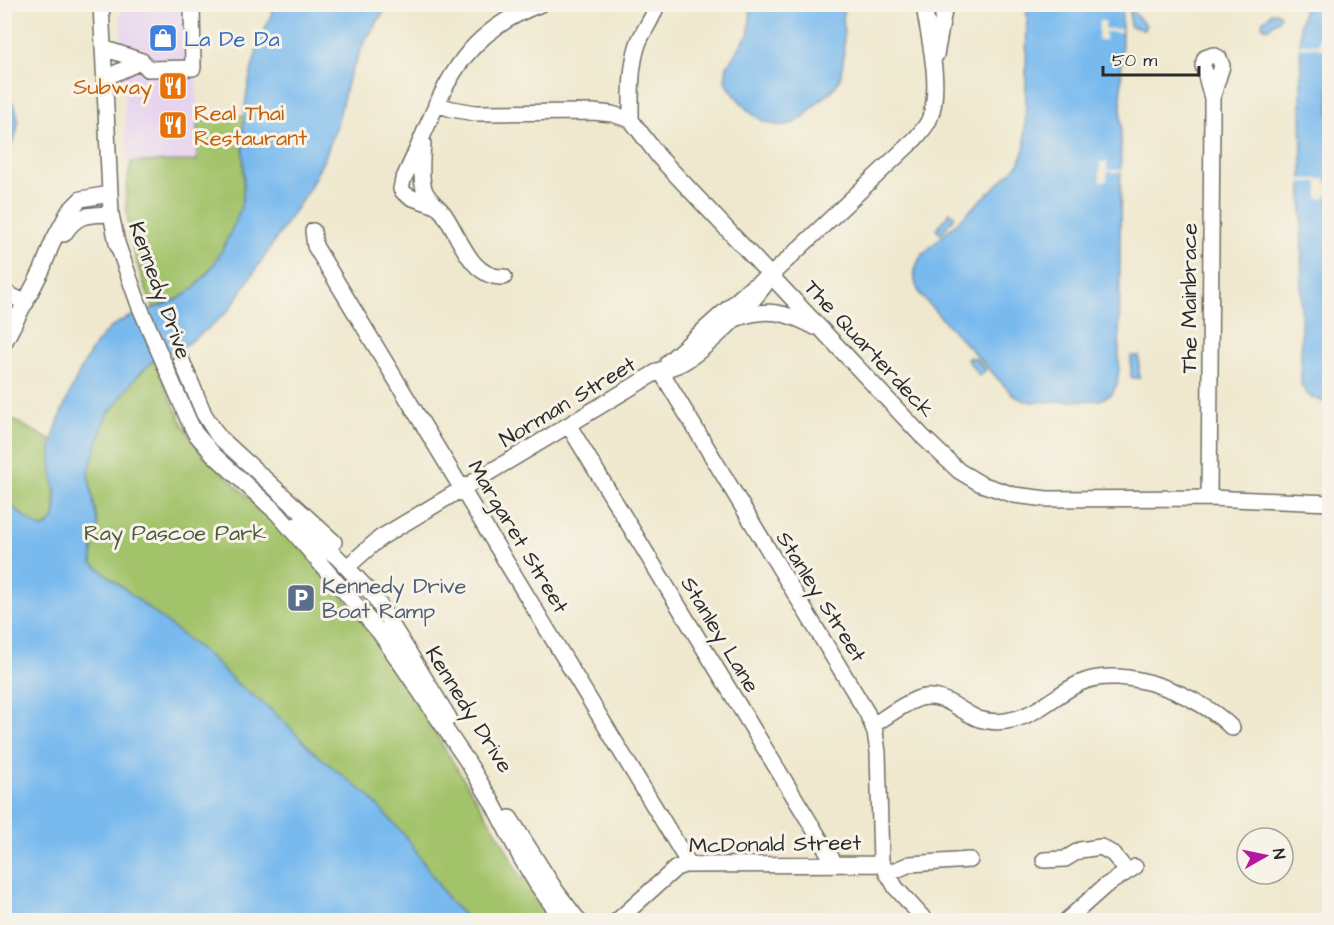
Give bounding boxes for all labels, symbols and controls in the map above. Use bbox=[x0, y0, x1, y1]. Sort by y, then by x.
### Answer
shop icon: La De Da bbox=[147, 22, 179, 54]
place label: La De Da bbox=[184, 24, 280, 55]
scale bar bbox=[1103, 39, 1199, 77]
text: 50 m bbox=[1112, 48, 1157, 73]
restaurant icon: Subway bbox=[157, 70, 189, 102]
place label: Subway bbox=[73, 72, 152, 104]
place label: Real Thai Restaurant bbox=[194, 98, 307, 154]
restaurant icon: Real Thai Restaurant bbox=[157, 109, 189, 141]
street label: Kennedy Drive bbox=[119, 217, 199, 364]
street label: The Mainbrace bbox=[1174, 223, 1205, 373]
street label: The Quarterdeck bbox=[797, 273, 942, 425]
street label: Norman Street bbox=[494, 349, 642, 455]
street label: Margaret Street bbox=[459, 454, 576, 620]
park label: Ray Pascoe Park bbox=[84, 518, 266, 550]
street label: Stanley Street bbox=[767, 525, 873, 669]
place label: Kennedy Drive Boat Ramp bbox=[322, 571, 466, 627]
street label: Stanley Lane bbox=[672, 571, 767, 699]
parking icon: Kennedy Drive Boat Ramp bbox=[285, 582, 317, 614]
street label: Kennedy Drive bbox=[416, 640, 520, 780]
north arrow bbox=[1235, 826, 1295, 886]
street label: McDonald Street bbox=[689, 827, 862, 862]
text: N bbox=[1267, 847, 1290, 860]

